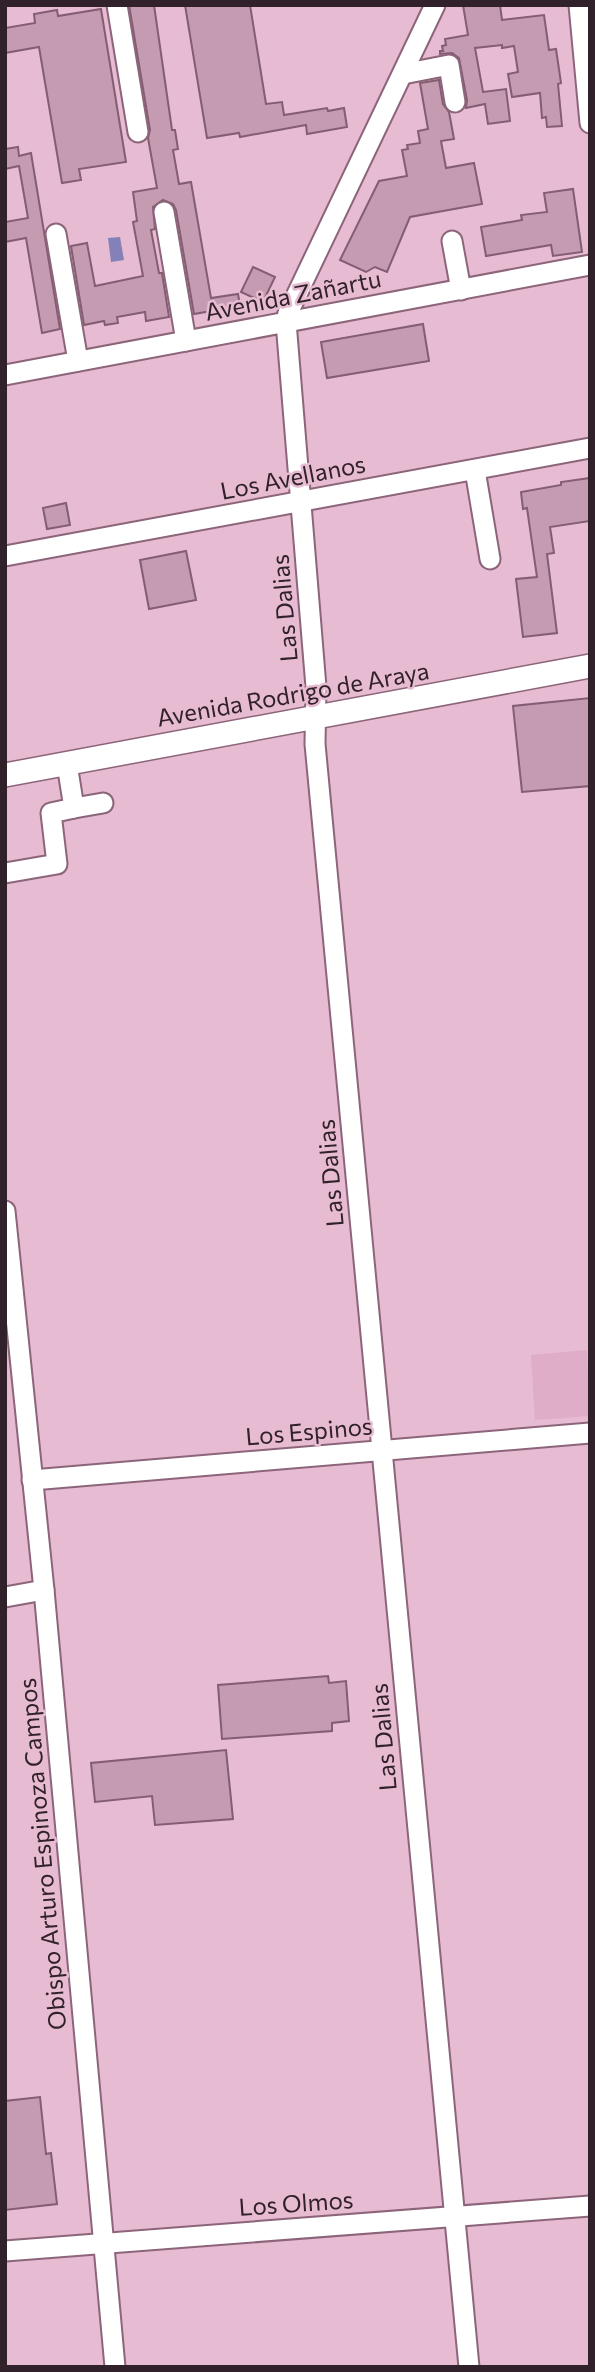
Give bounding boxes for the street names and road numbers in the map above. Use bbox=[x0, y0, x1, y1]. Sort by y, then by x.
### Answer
street label: Avenida Zañartu bbox=[202, 263, 383, 326]
street label: Los Avellanos bbox=[218, 448, 368, 505]
street label: Las Dalias bbox=[264, 553, 303, 663]
street label: Avenida Rodrigo de Araya bbox=[154, 655, 431, 732]
street label: Las Dalias bbox=[310, 1118, 349, 1228]
street label: Los Espinos bbox=[244, 1411, 374, 1451]
street label: Obispo Arturo Espinoza Campos bbox=[12, 1677, 71, 2031]
street label: Las Dalias bbox=[363, 1682, 402, 1792]
street label: Los Olmos bbox=[238, 2184, 354, 2221]

